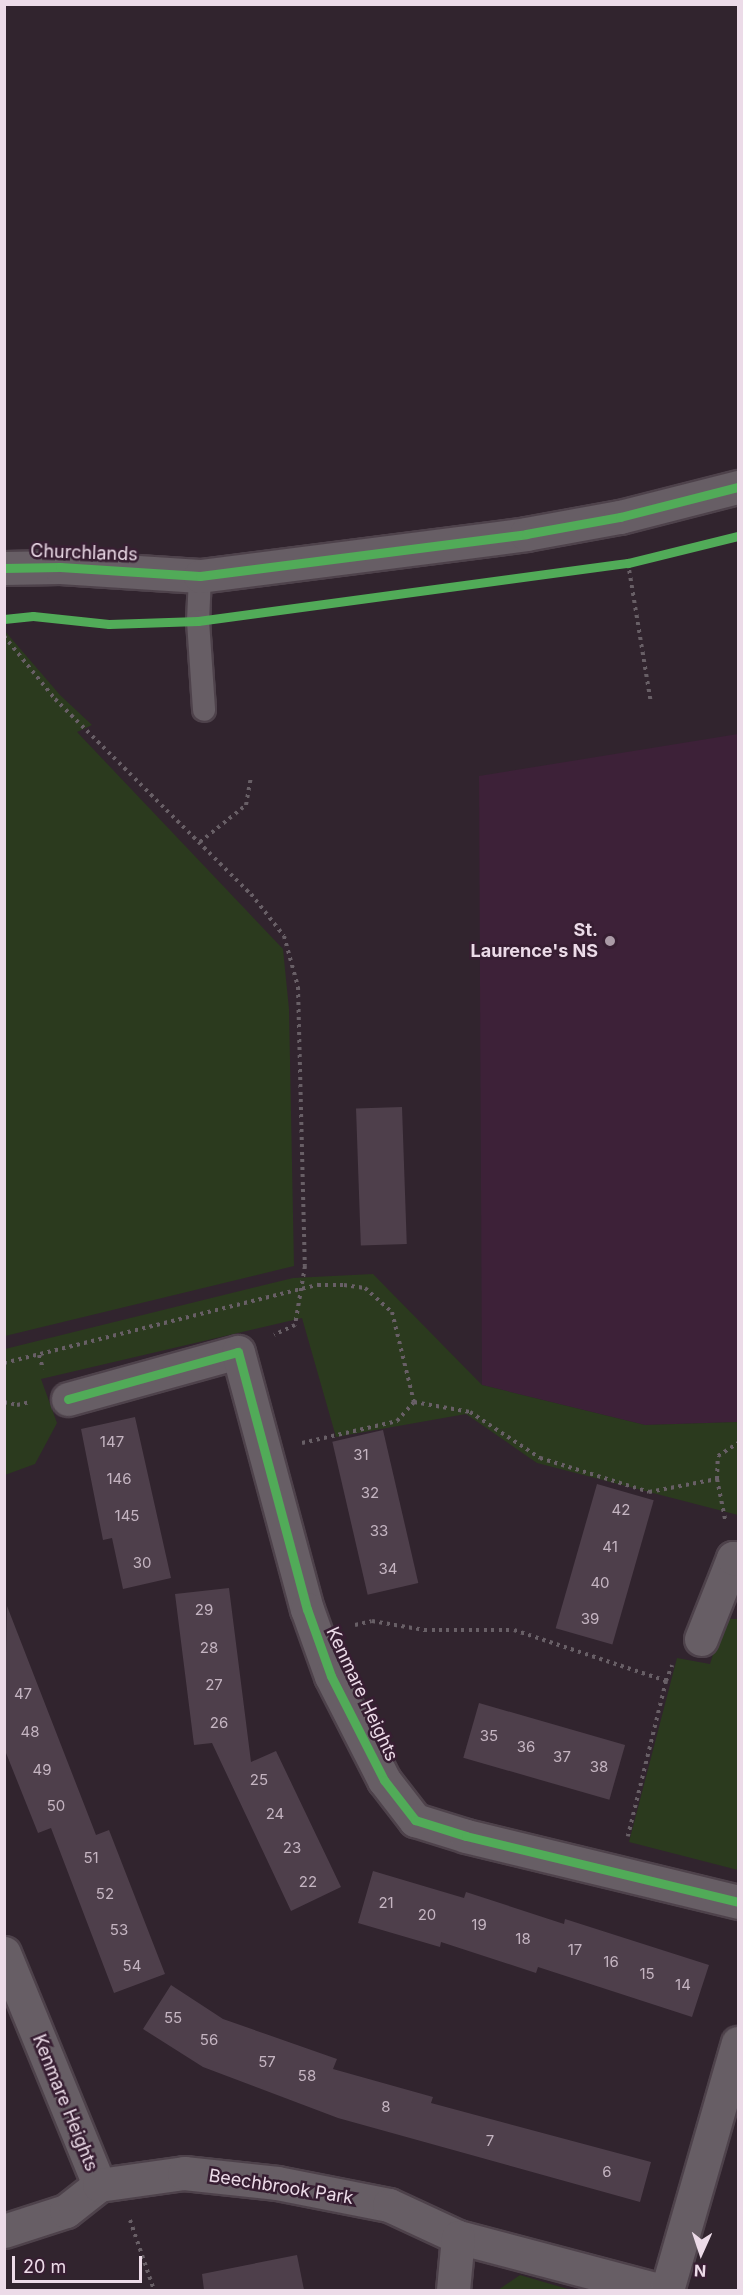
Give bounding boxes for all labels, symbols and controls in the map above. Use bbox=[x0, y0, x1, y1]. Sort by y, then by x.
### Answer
street label: Churchlands bbox=[30, 540, 138, 566]
place label: St. Laurence's NS bbox=[471, 920, 598, 962]
marker: St. Laurence's NS bbox=[603, 934, 617, 948]
house number: 147 bbox=[100, 1433, 124, 1451]
house number: 31 bbox=[353, 1446, 369, 1464]
house number: 146 bbox=[106, 1470, 132, 1488]
house number: 32 bbox=[361, 1484, 379, 1502]
house number: 42 bbox=[612, 1501, 630, 1519]
house number: 145 bbox=[115, 1507, 139, 1525]
house number: 33 bbox=[370, 1522, 388, 1540]
house number: 41 bbox=[602, 1538, 618, 1556]
house number: 30 bbox=[133, 1554, 151, 1572]
house number: 34 bbox=[379, 1560, 397, 1578]
house number: 40 bbox=[590, 1574, 610, 1592]
house number: 29 bbox=[195, 1601, 213, 1619]
house number: 39 bbox=[581, 1610, 599, 1628]
street label: Kenmare Heights bbox=[321, 1623, 403, 1765]
house number: 28 bbox=[200, 1639, 218, 1657]
house number: 27 bbox=[205, 1676, 223, 1694]
house number: 47 bbox=[14, 1685, 32, 1703]
house number: 26 bbox=[210, 1714, 228, 1732]
house number: 48 bbox=[21, 1723, 39, 1741]
house number: 35 bbox=[480, 1727, 498, 1745]
house number: 36 bbox=[517, 1738, 535, 1756]
house number: 37 bbox=[553, 1748, 571, 1766]
house number: 38 bbox=[590, 1758, 608, 1776]
house number: 49 bbox=[33, 1761, 51, 1779]
house number: 25 bbox=[250, 1771, 268, 1789]
house number: 50 bbox=[47, 1797, 65, 1815]
house number: 24 bbox=[266, 1805, 284, 1823]
house number: 23 bbox=[283, 1839, 301, 1857]
house number: 51 bbox=[83, 1849, 99, 1867]
house number: 22 bbox=[299, 1873, 317, 1891]
house number: 52 bbox=[96, 1885, 114, 1903]
house number: 21 bbox=[378, 1894, 394, 1912]
house number: 20 bbox=[418, 1906, 436, 1924]
house number: 19 bbox=[471, 1916, 487, 1934]
house number: 53 bbox=[110, 1921, 128, 1939]
house number: 18 bbox=[515, 1930, 531, 1948]
house number: 17 bbox=[568, 1941, 582, 1959]
house number: 16 bbox=[603, 1953, 619, 1971]
house number: 54 bbox=[123, 1957, 141, 1975]
house number: 15 bbox=[639, 1965, 655, 1983]
house number: 14 bbox=[675, 1976, 691, 1994]
house number: 55 bbox=[164, 2009, 182, 2027]
street label: Kenmare Heights bbox=[28, 2031, 102, 2175]
house number: 56 bbox=[200, 2031, 218, 2049]
house number: 57 bbox=[258, 2053, 276, 2071]
house number: 58 bbox=[298, 2067, 316, 2085]
house number: 8 bbox=[381, 2098, 391, 2116]
house number: 7 bbox=[486, 2132, 494, 2150]
house number: 6 bbox=[602, 2163, 612, 2181]
street label: Beechbrook Park bbox=[207, 2165, 355, 2209]
north arrow bbox=[671, 2223, 731, 2283]
scale bar bbox=[15, 2244, 146, 2282]
text: 20 m bbox=[23, 2256, 66, 2277]
text: N bbox=[693, 2261, 707, 2281]

